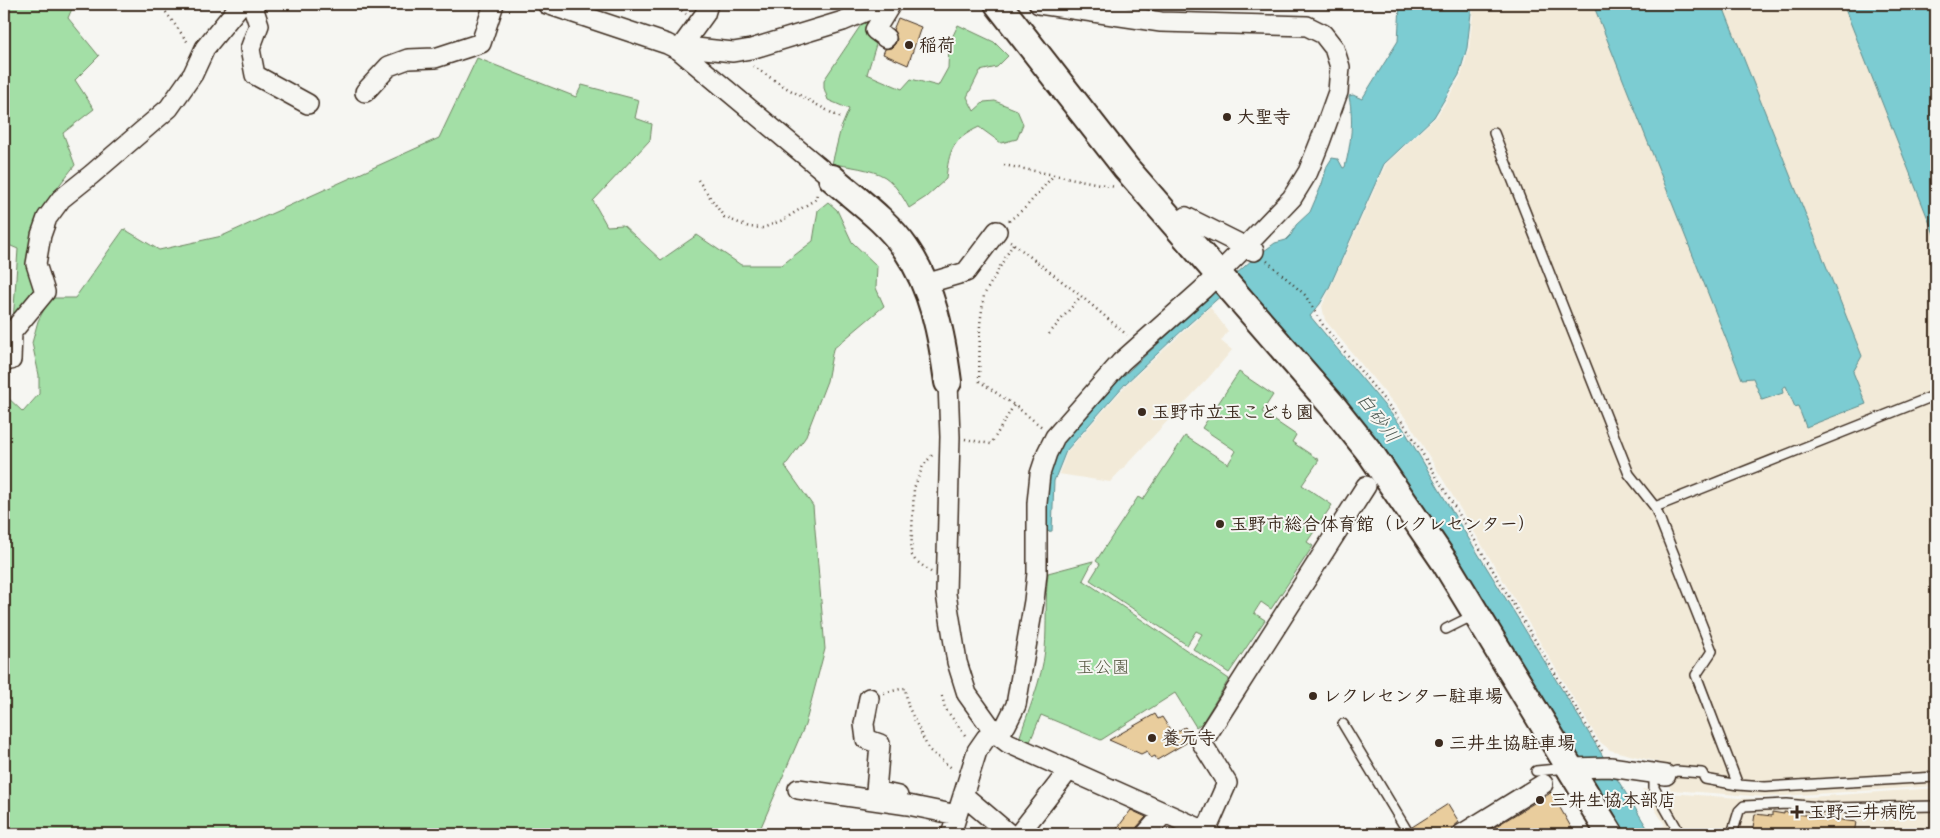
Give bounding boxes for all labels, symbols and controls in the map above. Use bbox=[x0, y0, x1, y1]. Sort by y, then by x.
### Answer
place label: 稲荷 bbox=[919, 34, 955, 56]
marker: 稲荷 bbox=[903, 39, 915, 51]
place label: 大聖寺 bbox=[1237, 106, 1291, 128]
marker: 大聖寺 bbox=[1221, 111, 1233, 123]
water label: 白砂川 bbox=[1351, 388, 1405, 448]
place label: 玉野市立玉こども園 bbox=[1152, 401, 1314, 423]
marker: 玉野市立玉こども園 bbox=[1136, 406, 1148, 418]
place label: 玉野市総合体育館（レクレセンター） bbox=[1230, 513, 1536, 535]
marker: 玉野市総合体育館（レクレセンター） bbox=[1214, 518, 1226, 530]
park label: 玉公園 bbox=[1076, 656, 1130, 678]
place label: レクレセンター駐車場 bbox=[1323, 685, 1503, 707]
marker: レクレセンター駐車場 bbox=[1307, 690, 1319, 702]
place label: 養元寺 bbox=[1162, 727, 1216, 749]
marker: 養元寺 bbox=[1146, 732, 1158, 744]
place label: 三井生協駐車場 bbox=[1449, 732, 1575, 754]
marker: 三井生協駐車場 bbox=[1433, 737, 1445, 749]
place label: 三井生協本部店 bbox=[1550, 789, 1676, 811]
marker: 三井生協本部店 bbox=[1534, 794, 1546, 806]
place label: 玉野三井病院 bbox=[1808, 801, 1916, 823]
marker: 玉野三井病院 bbox=[1790, 805, 1804, 819]

